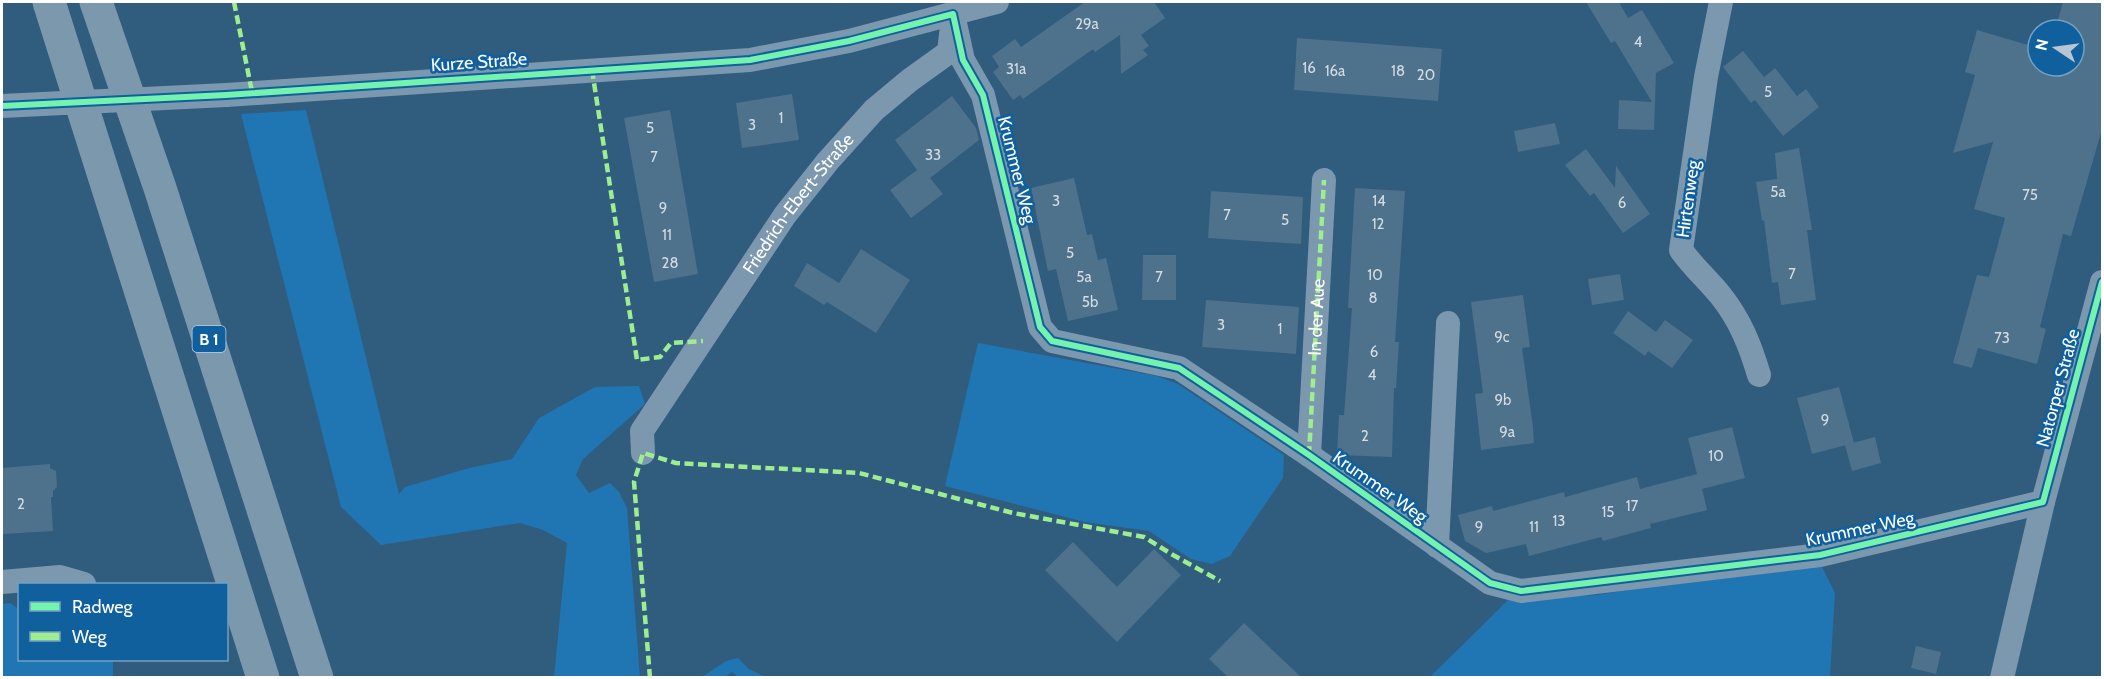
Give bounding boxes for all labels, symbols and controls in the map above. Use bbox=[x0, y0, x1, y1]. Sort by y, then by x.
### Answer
house number: 29a bbox=[1075, 15, 1100, 33]
north arrow bbox=[2026, 18, 2086, 78]
house number: 4 bbox=[1634, 33, 1643, 51]
text: N bbox=[2031, 37, 2052, 52]
street label: Kurze Straße bbox=[430, 48, 528, 76]
house number: 16 bbox=[1302, 59, 1316, 77]
house number: 31a bbox=[1006, 60, 1027, 78]
house number: 16a bbox=[1325, 62, 1346, 80]
house number: 18 bbox=[1391, 62, 1405, 80]
house number: 20 bbox=[1417, 66, 1435, 84]
house number: 5 bbox=[1764, 83, 1772, 101]
house number: 1 bbox=[779, 109, 783, 127]
street label: Krummer Weg bbox=[993, 114, 1041, 227]
house number: 3 bbox=[748, 116, 756, 134]
house number: 5 bbox=[646, 119, 654, 137]
street label: Friedrich-Ebert-Straße bbox=[738, 129, 859, 278]
house number: 33 bbox=[925, 146, 941, 164]
house number: 7 bbox=[650, 148, 658, 166]
street label: Hirtenweg bbox=[1672, 158, 1704, 239]
house number: 5a bbox=[1770, 183, 1786, 201]
house number: 75 bbox=[2022, 186, 2038, 204]
house number: 3 bbox=[1052, 192, 1060, 210]
house number: 14 bbox=[1372, 192, 1386, 210]
house number: 6 bbox=[1618, 194, 1626, 212]
house number: 9 bbox=[659, 199, 667, 217]
house number: 7 bbox=[1223, 206, 1231, 224]
house number: 5 bbox=[1281, 211, 1289, 229]
house number: 12 bbox=[1372, 215, 1385, 233]
house number: 11 bbox=[662, 226, 672, 244]
house number: 5 bbox=[1066, 244, 1074, 262]
house number: 28 bbox=[662, 254, 678, 272]
house number: 7 bbox=[1788, 265, 1796, 283]
house number: 10 bbox=[1367, 266, 1383, 284]
house number: 5a bbox=[1076, 268, 1092, 286]
house number: 7 bbox=[1155, 268, 1163, 286]
street label: In der Aue bbox=[1303, 278, 1330, 356]
house number: 8 bbox=[1368, 289, 1378, 307]
house number: 5b bbox=[1082, 293, 1098, 311]
house number: 3 bbox=[1217, 316, 1225, 334]
house number: 1 bbox=[1278, 320, 1282, 338]
road number: B 1 bbox=[192, 326, 226, 352]
street label: Natorper Straße bbox=[2032, 326, 2084, 450]
house number: 9c bbox=[1494, 328, 1510, 346]
house number: 73 bbox=[1994, 329, 2010, 347]
house number: 6 bbox=[1370, 343, 1378, 361]
house number: 4 bbox=[1368, 366, 1377, 384]
house number: 9b bbox=[1495, 391, 1511, 409]
house number: 9 bbox=[1821, 411, 1829, 429]
house number: 9a bbox=[1499, 423, 1516, 441]
house number: 2 bbox=[1361, 427, 1369, 445]
street label: Krummer Weg bbox=[1328, 446, 1432, 528]
house number: 10 bbox=[1708, 447, 1724, 465]
house number: 2 bbox=[17, 495, 25, 513]
house number: 17 bbox=[1626, 497, 1639, 515]
house number: 15 bbox=[1601, 503, 1615, 521]
street label: Krummer Weg bbox=[1804, 507, 1917, 551]
house number: 13 bbox=[1552, 512, 1566, 530]
house number: 9 bbox=[1475, 518, 1483, 536]
house number: 11 bbox=[1529, 518, 1539, 536]
legend bbox=[18, 583, 228, 661]
text: Radweg bbox=[72, 596, 134, 618]
text: Weg bbox=[72, 626, 108, 648]

